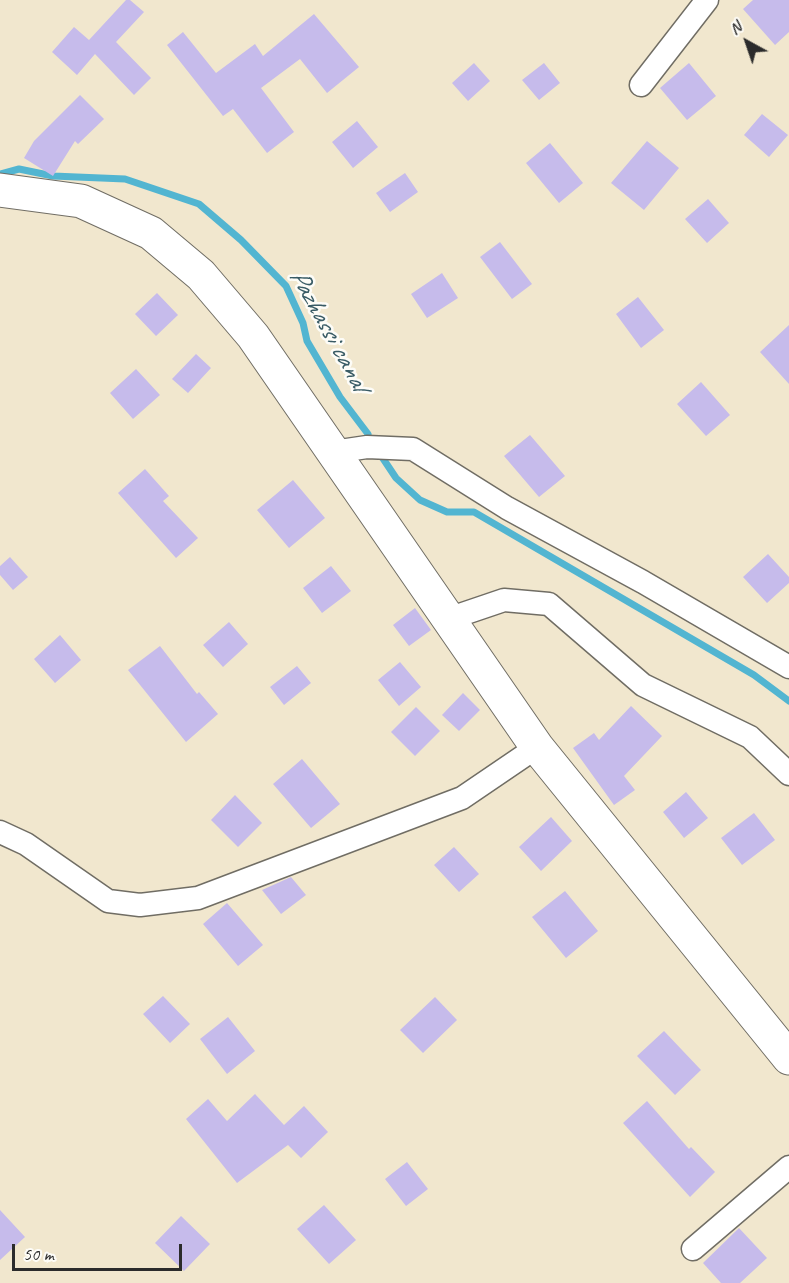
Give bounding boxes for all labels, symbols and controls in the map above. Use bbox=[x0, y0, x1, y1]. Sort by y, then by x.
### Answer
north arrow bbox=[717, 12, 777, 72]
text: N bbox=[725, 17, 746, 39]
water label: Pazhassi canal bbox=[281, 264, 375, 396]
scale bar bbox=[15, 1232, 184, 1270]
text: 50 m bbox=[23, 1243, 54, 1265]

